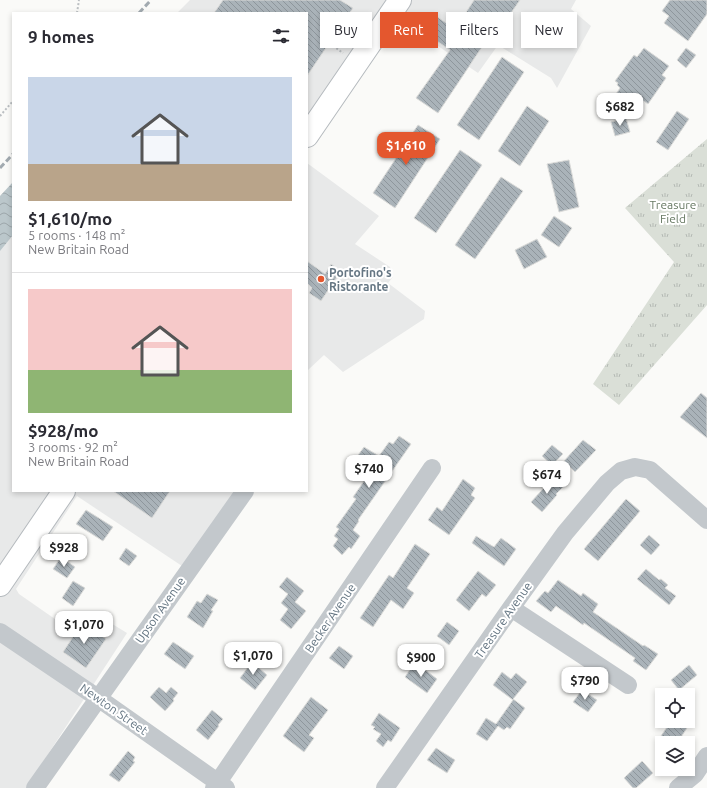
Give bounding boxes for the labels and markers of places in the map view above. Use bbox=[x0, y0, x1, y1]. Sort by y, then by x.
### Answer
pin: $682 bbox=[596, 93, 644, 127]
pin: $1,610 bbox=[373, 132, 439, 166]
place label: Portofino's Ristorante bbox=[329, 266, 392, 293]
marker: Portofino's Ristorante bbox=[316, 274, 326, 284]
pin: $740 bbox=[345, 455, 393, 489]
pin: $674 bbox=[523, 461, 571, 495]
pin: $928 bbox=[40, 534, 88, 568]
pin: $1,070 bbox=[51, 611, 117, 645]
pin: $1,070 bbox=[220, 642, 286, 676]
pin: $900 bbox=[397, 644, 445, 678]
pin: $790 bbox=[561, 667, 609, 701]

